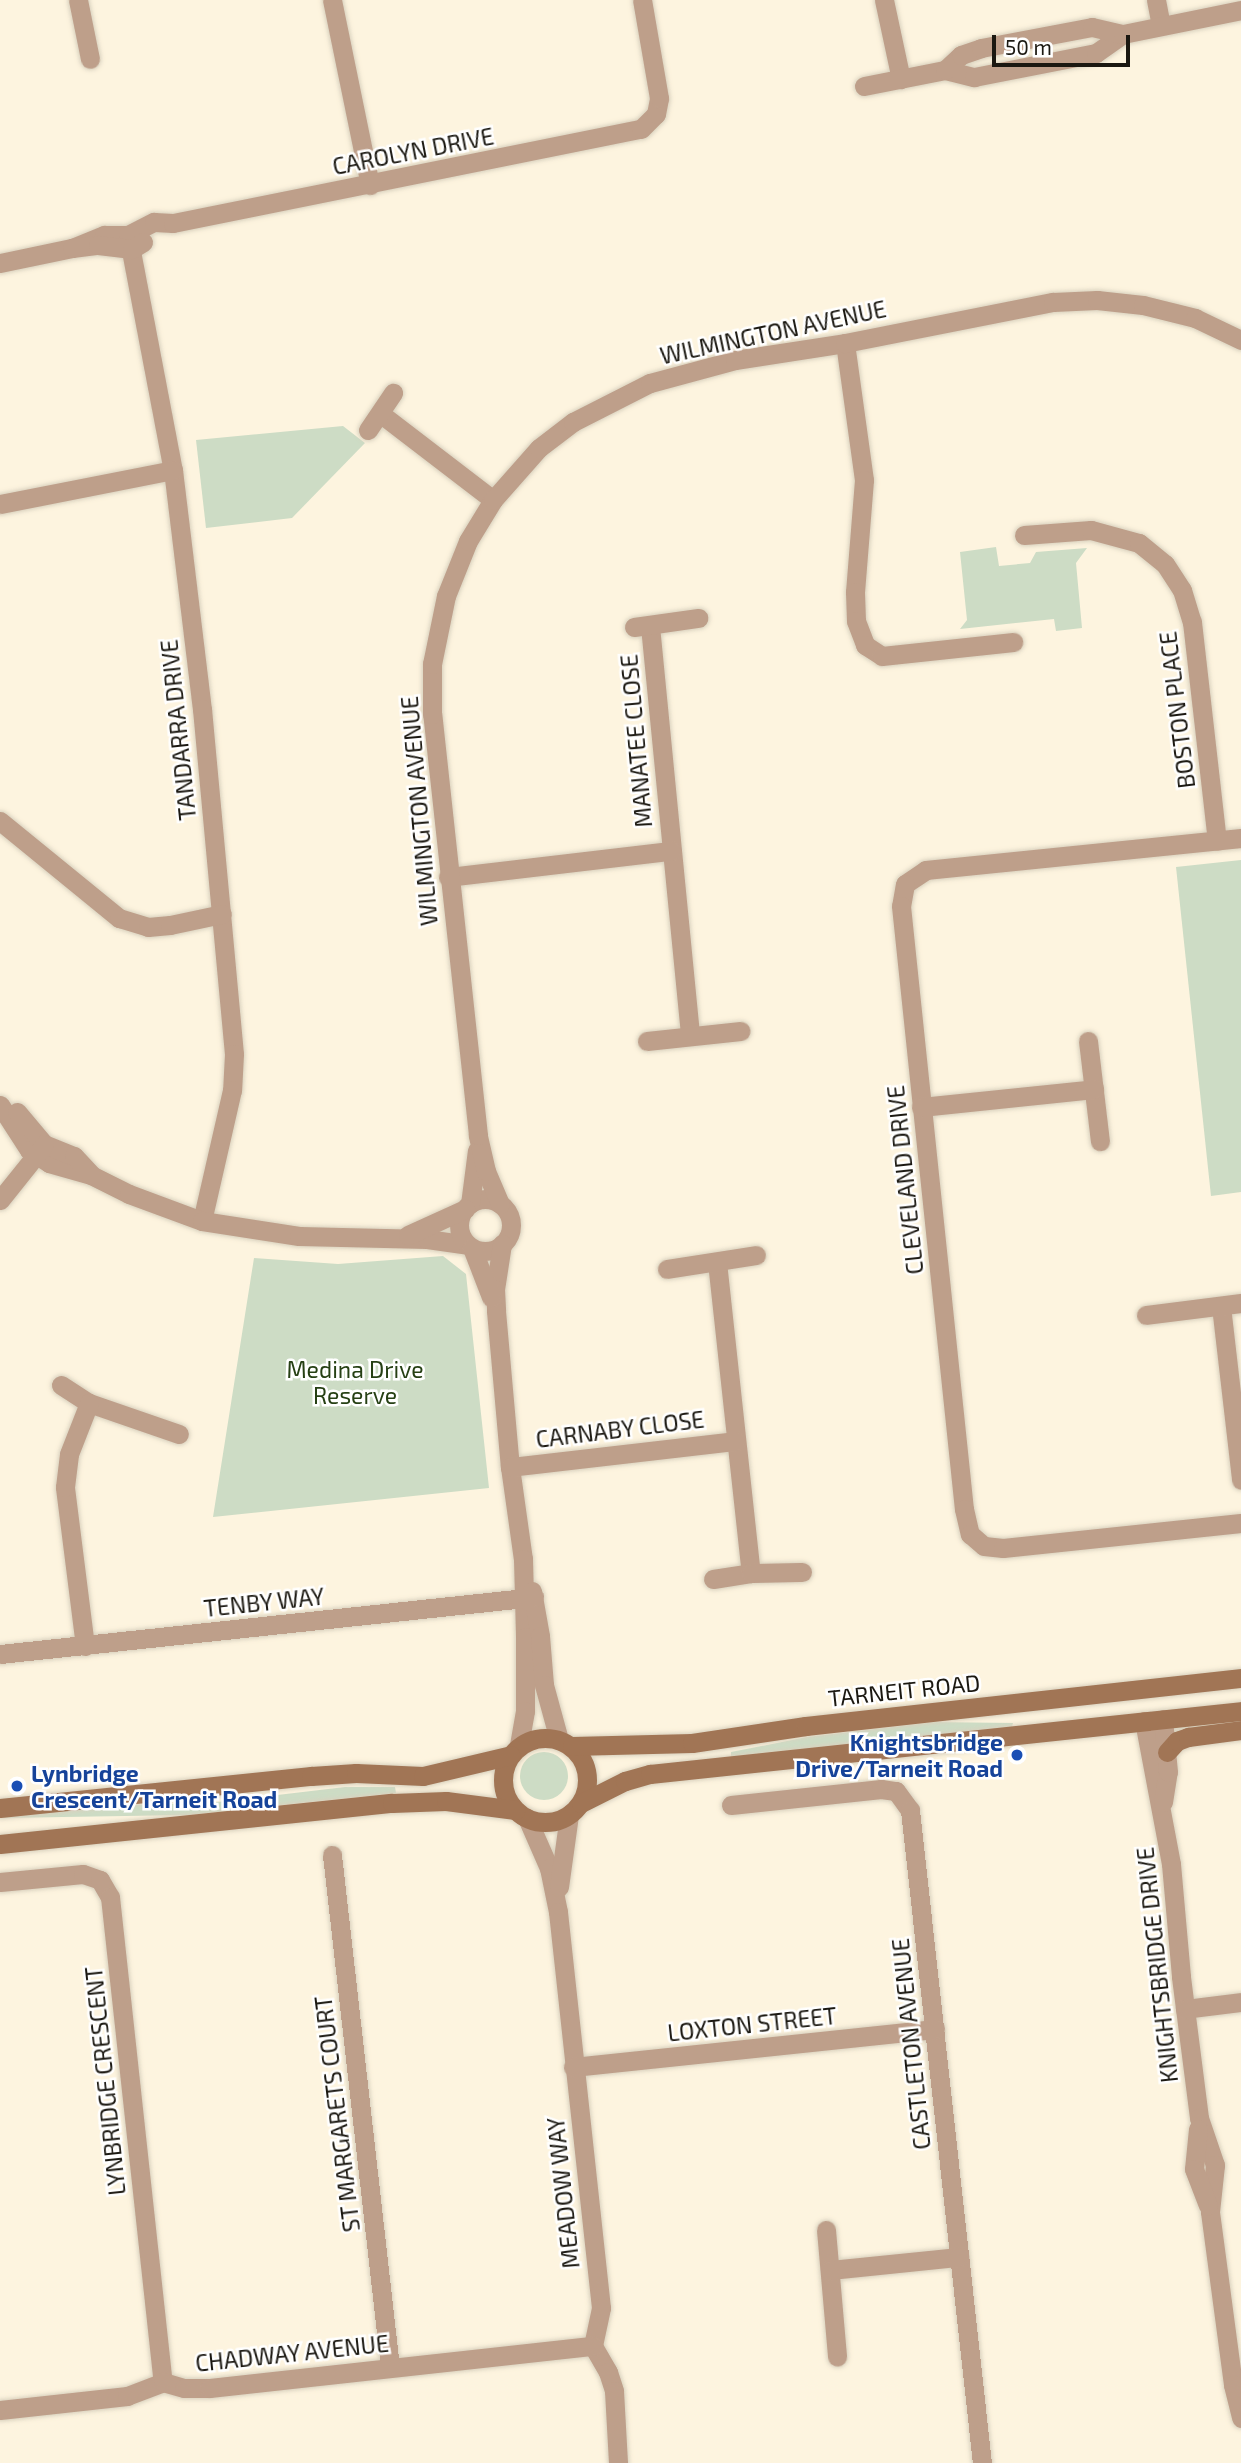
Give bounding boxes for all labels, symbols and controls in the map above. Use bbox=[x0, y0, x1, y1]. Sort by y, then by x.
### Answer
scale bar bbox=[996, 21, 1134, 65]
text: 50 m bbox=[1005, 34, 1052, 59]
street label: CAROLYN DRIVE bbox=[330, 122, 496, 180]
street label: WILMINGTON AVENUE bbox=[657, 294, 889, 370]
street label: BOSTON PLACE bbox=[1154, 630, 1200, 790]
street label: TANDARRA DRIVE bbox=[155, 638, 201, 822]
street label: MANATEE CLOSE bbox=[615, 653, 657, 829]
street label: WILMINGTON AVENUE bbox=[395, 695, 443, 927]
street label: CLEVELAND DRIVE bbox=[881, 1084, 929, 1276]
park label: Medina Drive Reserve bbox=[286, 1355, 424, 1409]
street label: CARNABY CLOSE bbox=[534, 1405, 706, 1453]
street label: TENBY WAY bbox=[202, 1582, 326, 1622]
street label: TARNEIT ROAD bbox=[826, 1668, 982, 1712]
place label: Knightsbridge Drive/Tarneit Road bbox=[795, 1728, 1003, 1782]
marker: Knightsbridge Drive/Tarneit Road bbox=[1009, 1747, 1025, 1763]
place label: Lynbridge Crescent/Tarneit Road bbox=[31, 1759, 277, 1813]
marker: Lynbridge Crescent/Tarneit Road bbox=[9, 1778, 25, 1794]
street label: KNIGHTSBRIDGE DRIVE bbox=[1131, 1846, 1183, 2084]
street label: CASTLETON AVENUE bbox=[886, 1937, 936, 2151]
street label: LYNBRIDGE CRESCENT bbox=[79, 1965, 131, 2197]
street label: ST MARGARETS COURT bbox=[309, 1994, 365, 2234]
street label: LOXTON STREET bbox=[666, 2001, 838, 2047]
street label: MEADOW WAY bbox=[541, 2116, 585, 2270]
street label: CHADWAY AVENUE bbox=[193, 2329, 391, 2377]

